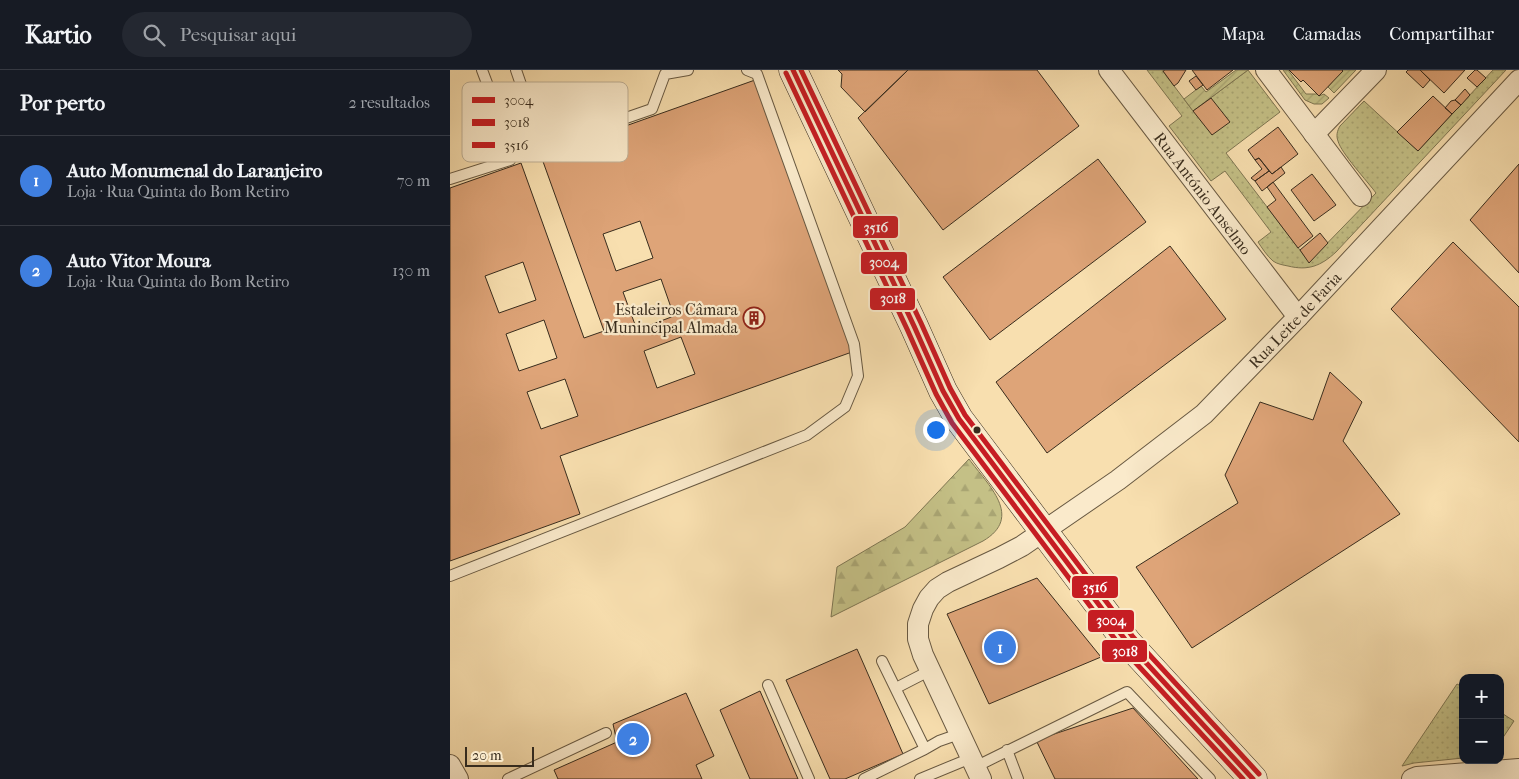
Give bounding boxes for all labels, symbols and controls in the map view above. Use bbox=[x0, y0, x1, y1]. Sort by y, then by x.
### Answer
search box bbox=[122, 12, 472, 57]
text: Kartio bbox=[25, 21, 92, 49]
icon: search bbox=[140, 21, 168, 49]
text: Pesquisar aqui bbox=[180, 24, 296, 46]
text: Mapa bbox=[1222, 24, 1265, 45]
text: Camadas bbox=[1293, 24, 1361, 45]
text: Compartilhar bbox=[1389, 24, 1494, 45]
legend bbox=[462, 82, 628, 162]
text: Por perto bbox=[20, 91, 105, 115]
text: 3004 bbox=[504, 92, 534, 109]
text: 2 resultados bbox=[349, 93, 430, 112]
text: 3018 bbox=[504, 114, 529, 131]
street label: Rua António Anselmo bbox=[1150, 128, 1256, 258]
text: 3516 bbox=[504, 137, 529, 154]
text: Auto Monumenal do Laranjeiro bbox=[67, 160, 322, 182]
text: 1 bbox=[33, 171, 39, 190]
text: 70 m bbox=[397, 171, 430, 190]
text: Loja · Rua Quinta do Bom Retiro bbox=[67, 182, 289, 201]
line badge: 3516 bbox=[852, 215, 899, 239]
text: 3516 bbox=[864, 219, 889, 236]
text: Auto Vitor Moura bbox=[67, 250, 211, 272]
line badge: 3004 bbox=[860, 251, 908, 275]
text: 3004 bbox=[869, 254, 899, 271]
text: 2 bbox=[32, 261, 40, 280]
text: 130 m bbox=[392, 261, 430, 280]
street label: Rua Leite de Faria bbox=[1244, 267, 1345, 372]
text: Loja · Rua Quinta do Bom Retiro bbox=[67, 272, 289, 291]
line badge: 3018 bbox=[869, 287, 916, 311]
text: 3018 bbox=[880, 290, 906, 307]
place label: Estaleiros Câmara Munincipal Almada bbox=[604, 300, 739, 337]
building icon: Estaleiros Câmara Munincipal Almada bbox=[742, 306, 766, 330]
your location bbox=[923, 417, 949, 443]
unlabelled marker bbox=[972, 425, 982, 435]
line badge: 3516 bbox=[1071, 575, 1119, 599]
text: 3516 bbox=[1083, 579, 1108, 596]
line badge: 3004 bbox=[1087, 609, 1135, 633]
text: 3004 bbox=[1096, 612, 1126, 629]
pin: 1 bbox=[984, 628, 1016, 666]
line badge: 3018 bbox=[1101, 639, 1148, 663]
text: 3018 bbox=[1112, 643, 1138, 660]
map controls bbox=[1459, 674, 1504, 764]
button: + bbox=[1459, 674, 1504, 719]
button: − bbox=[1459, 719, 1504, 764]
pin: 2 bbox=[617, 720, 649, 758]
scale bar bbox=[465, 744, 534, 767]
text: 20 m bbox=[472, 747, 502, 764]

